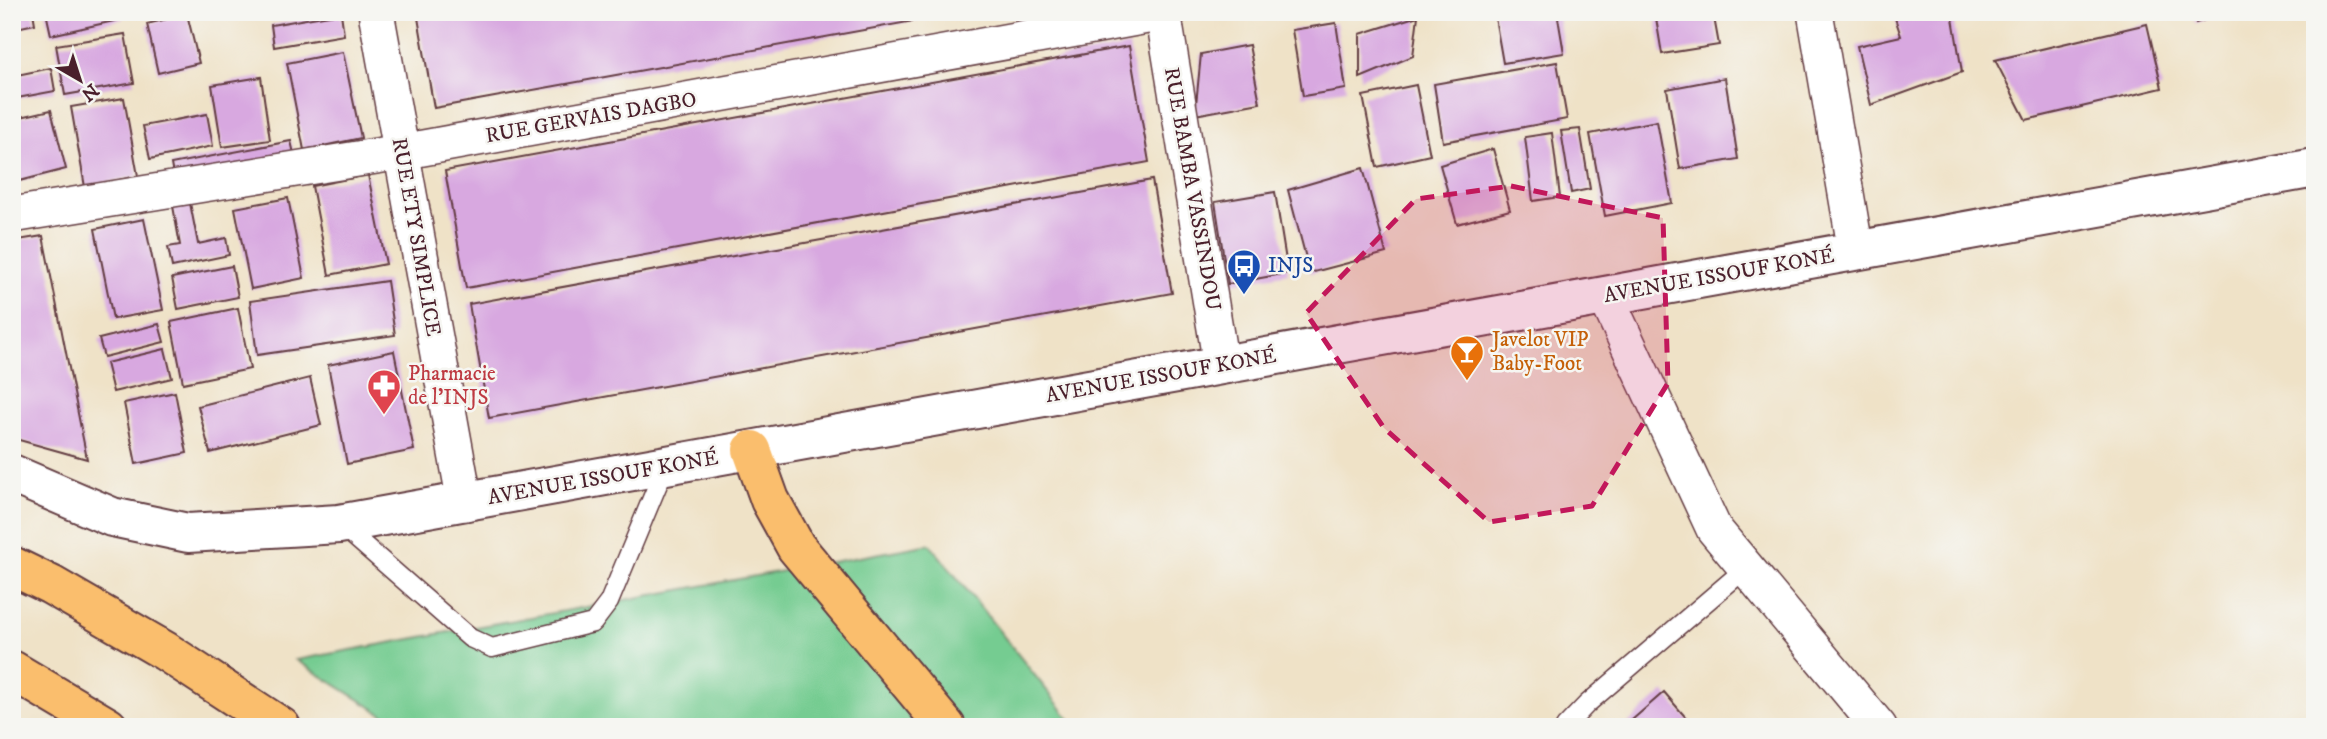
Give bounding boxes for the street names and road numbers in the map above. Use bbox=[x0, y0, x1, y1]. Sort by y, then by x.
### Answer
street label: RUE BAMBA VASSINDOU bbox=[1158, 65, 1226, 313]
street label: RUE GERVAIS DAGBO bbox=[483, 87, 699, 149]
street label: RUE ETY SIMPLICE bbox=[386, 136, 446, 338]
street label: AVENUE ISSOUF KONÉ bbox=[1601, 242, 1837, 309]
street label: AVENUE ISSOUF KONÉ bbox=[1043, 342, 1279, 409]
street label: AVENUE ISSOUF KONÉ bbox=[485, 444, 721, 511]

